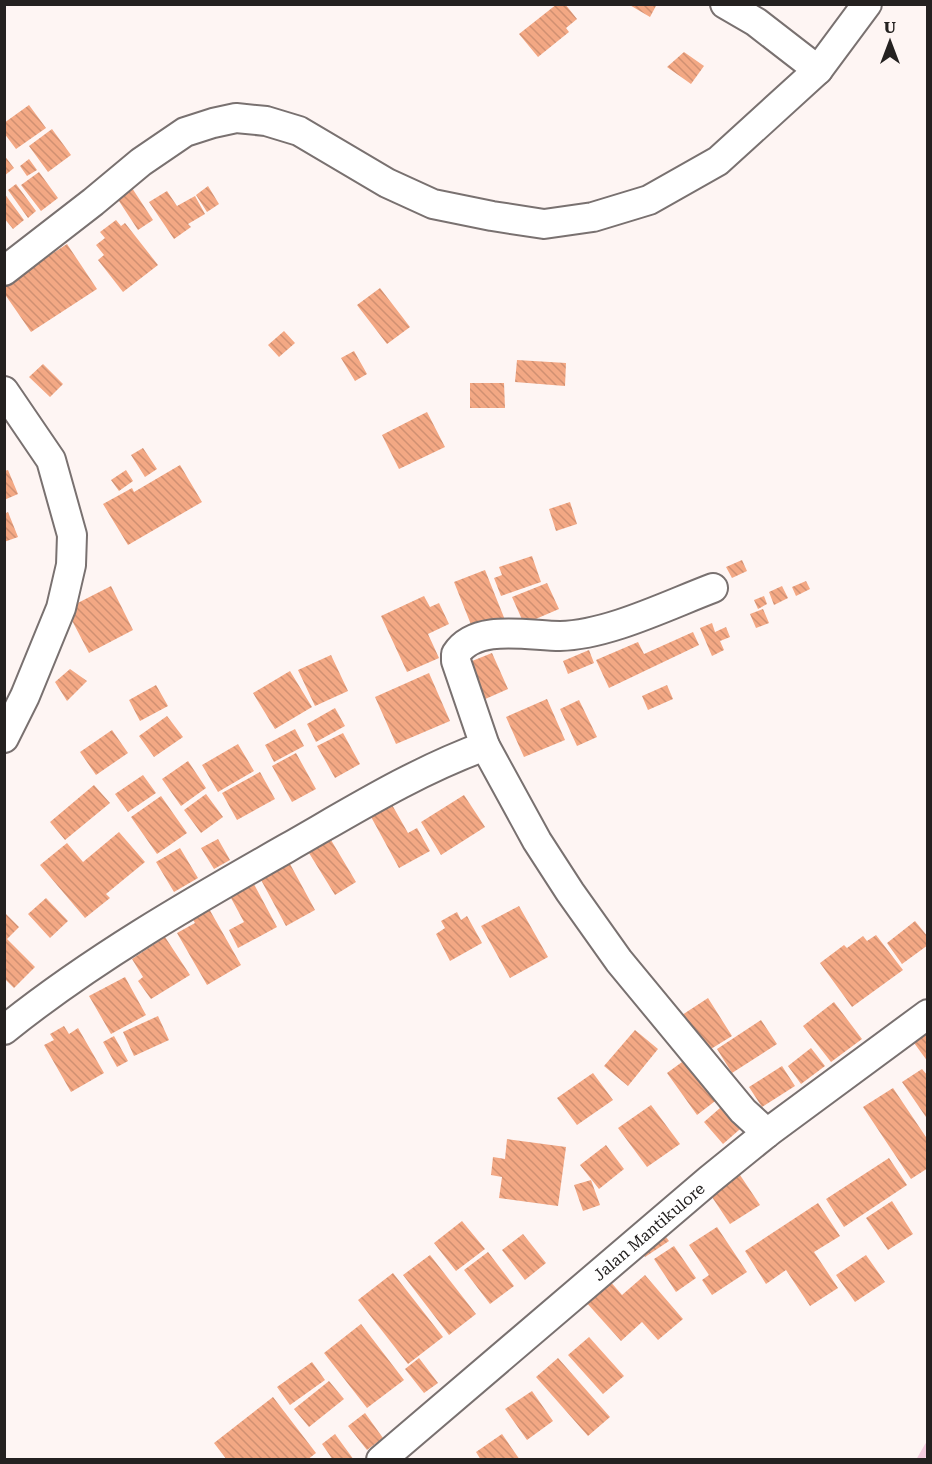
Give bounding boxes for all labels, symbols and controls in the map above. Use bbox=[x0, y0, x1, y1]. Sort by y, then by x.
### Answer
north arrow bbox=[860, 12, 920, 72]
text: U bbox=[884, 18, 896, 37]
street label: Jalan Mantikulore bbox=[589, 1178, 708, 1284]

